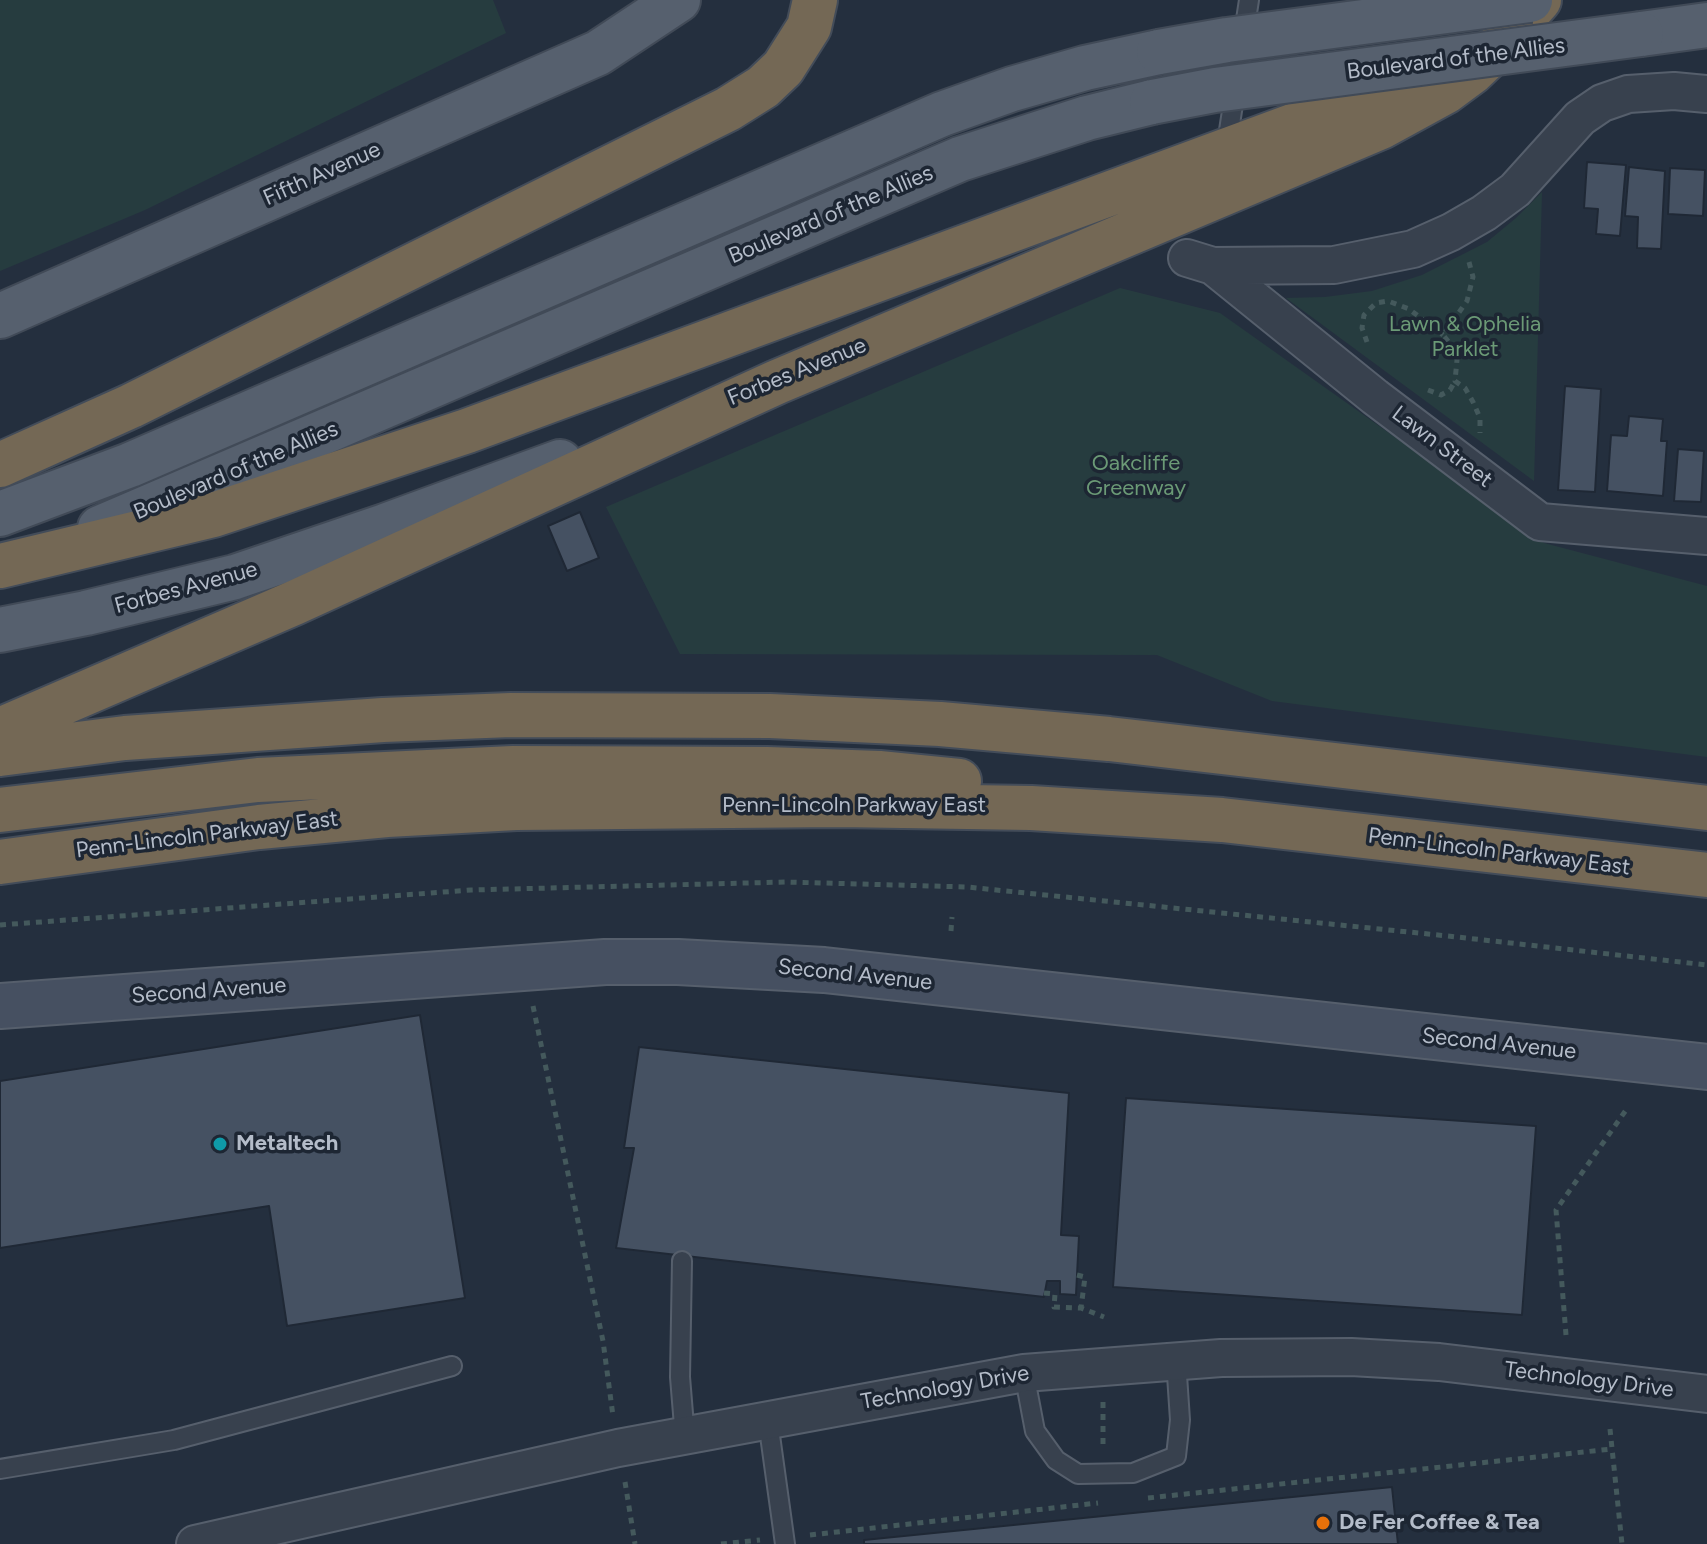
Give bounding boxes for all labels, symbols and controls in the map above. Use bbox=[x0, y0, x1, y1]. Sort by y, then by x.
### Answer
street label: Boulevard of the Allies bbox=[1345, 33, 1567, 85]
street label: Fifth Avenue bbox=[259, 136, 385, 212]
street label: Boulevard of the Allies bbox=[725, 160, 937, 270]
park label: Lawn & Ophelia Parklet bbox=[1389, 312, 1541, 364]
street label: Forbes Avenue bbox=[724, 332, 870, 412]
street label: Lawn Street bbox=[1387, 401, 1497, 493]
street label: Boulevard of the Allies bbox=[130, 416, 342, 526]
park label: Oakcliffe Greenway bbox=[1086, 451, 1186, 502]
street label: Forbes Avenue bbox=[112, 556, 260, 620]
street label: Penn-Lincoln Parkway East bbox=[722, 793, 986, 819]
street label: Penn-Lincoln Parkway East bbox=[74, 806, 340, 864]
street label: Penn-Lincoln Parkway East bbox=[1366, 823, 1632, 881]
street label: Second Avenue bbox=[776, 954, 934, 996]
street label: Second Avenue bbox=[131, 972, 287, 1010]
street label: Second Avenue bbox=[1420, 1023, 1578, 1065]
place label: Metaltech bbox=[236, 1131, 338, 1157]
marker: Metaltech bbox=[211, 1135, 229, 1153]
street label: Technology Drive bbox=[1503, 1357, 1675, 1403]
street label: Technology Drive bbox=[859, 1360, 1031, 1416]
place label: De Fer Coffee & Tea bbox=[1339, 1510, 1540, 1536]
marker: De Fer Coffee & Tea bbox=[1314, 1514, 1332, 1532]

